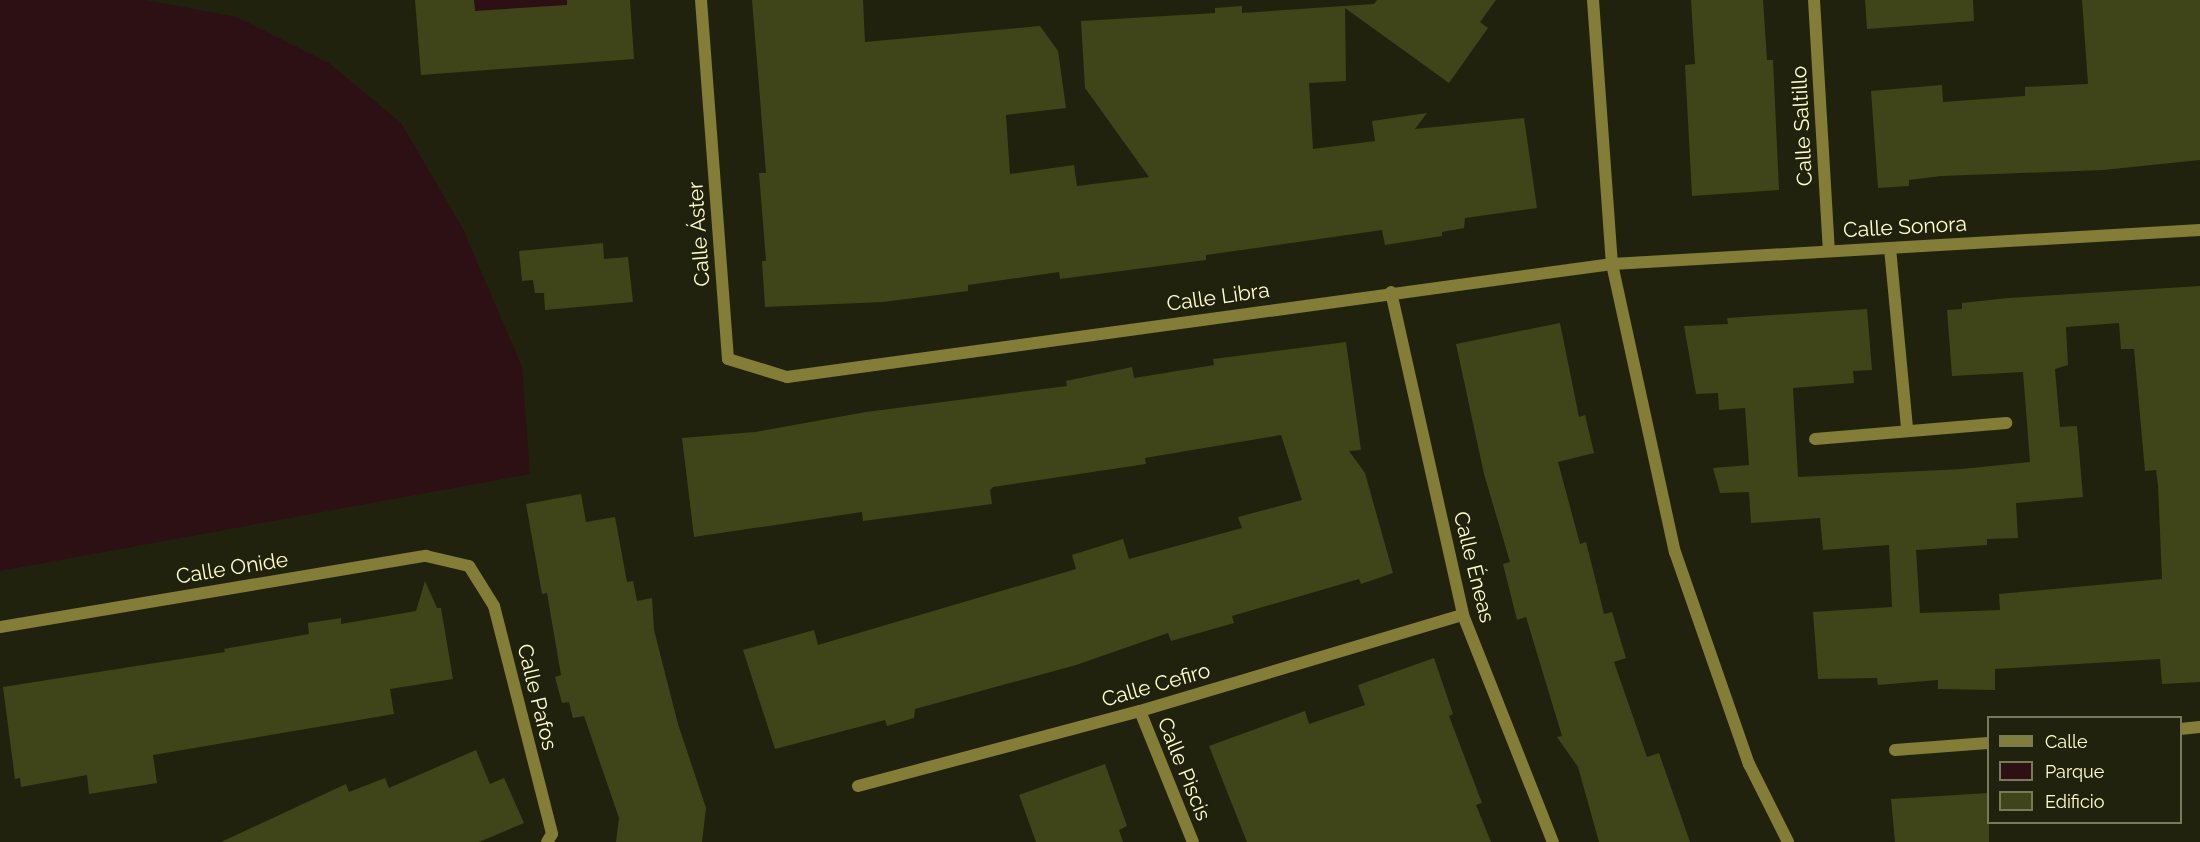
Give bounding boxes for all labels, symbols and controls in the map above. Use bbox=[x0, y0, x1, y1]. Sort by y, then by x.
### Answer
street label: Calle Saltillo bbox=[1786, 65, 1818, 187]
street label: Calle Áster bbox=[683, 180, 715, 288]
street label: Calle Sonora bbox=[1843, 211, 1967, 243]
street label: Calle Libra bbox=[1165, 277, 1271, 317]
street label: Calle Éneas bbox=[1448, 509, 1500, 625]
street label: Calle Onide bbox=[174, 547, 290, 589]
street label: Calle Pafos bbox=[512, 641, 562, 753]
street label: Calle Cefiro bbox=[1099, 657, 1213, 713]
street label: Calle Piscis bbox=[1152, 714, 1216, 824]
legend bbox=[1987, 716, 2182, 824]
text: Calle bbox=[2045, 731, 2088, 752]
text: Parque bbox=[2045, 761, 2104, 782]
text: Edificio bbox=[2045, 791, 2104, 812]

